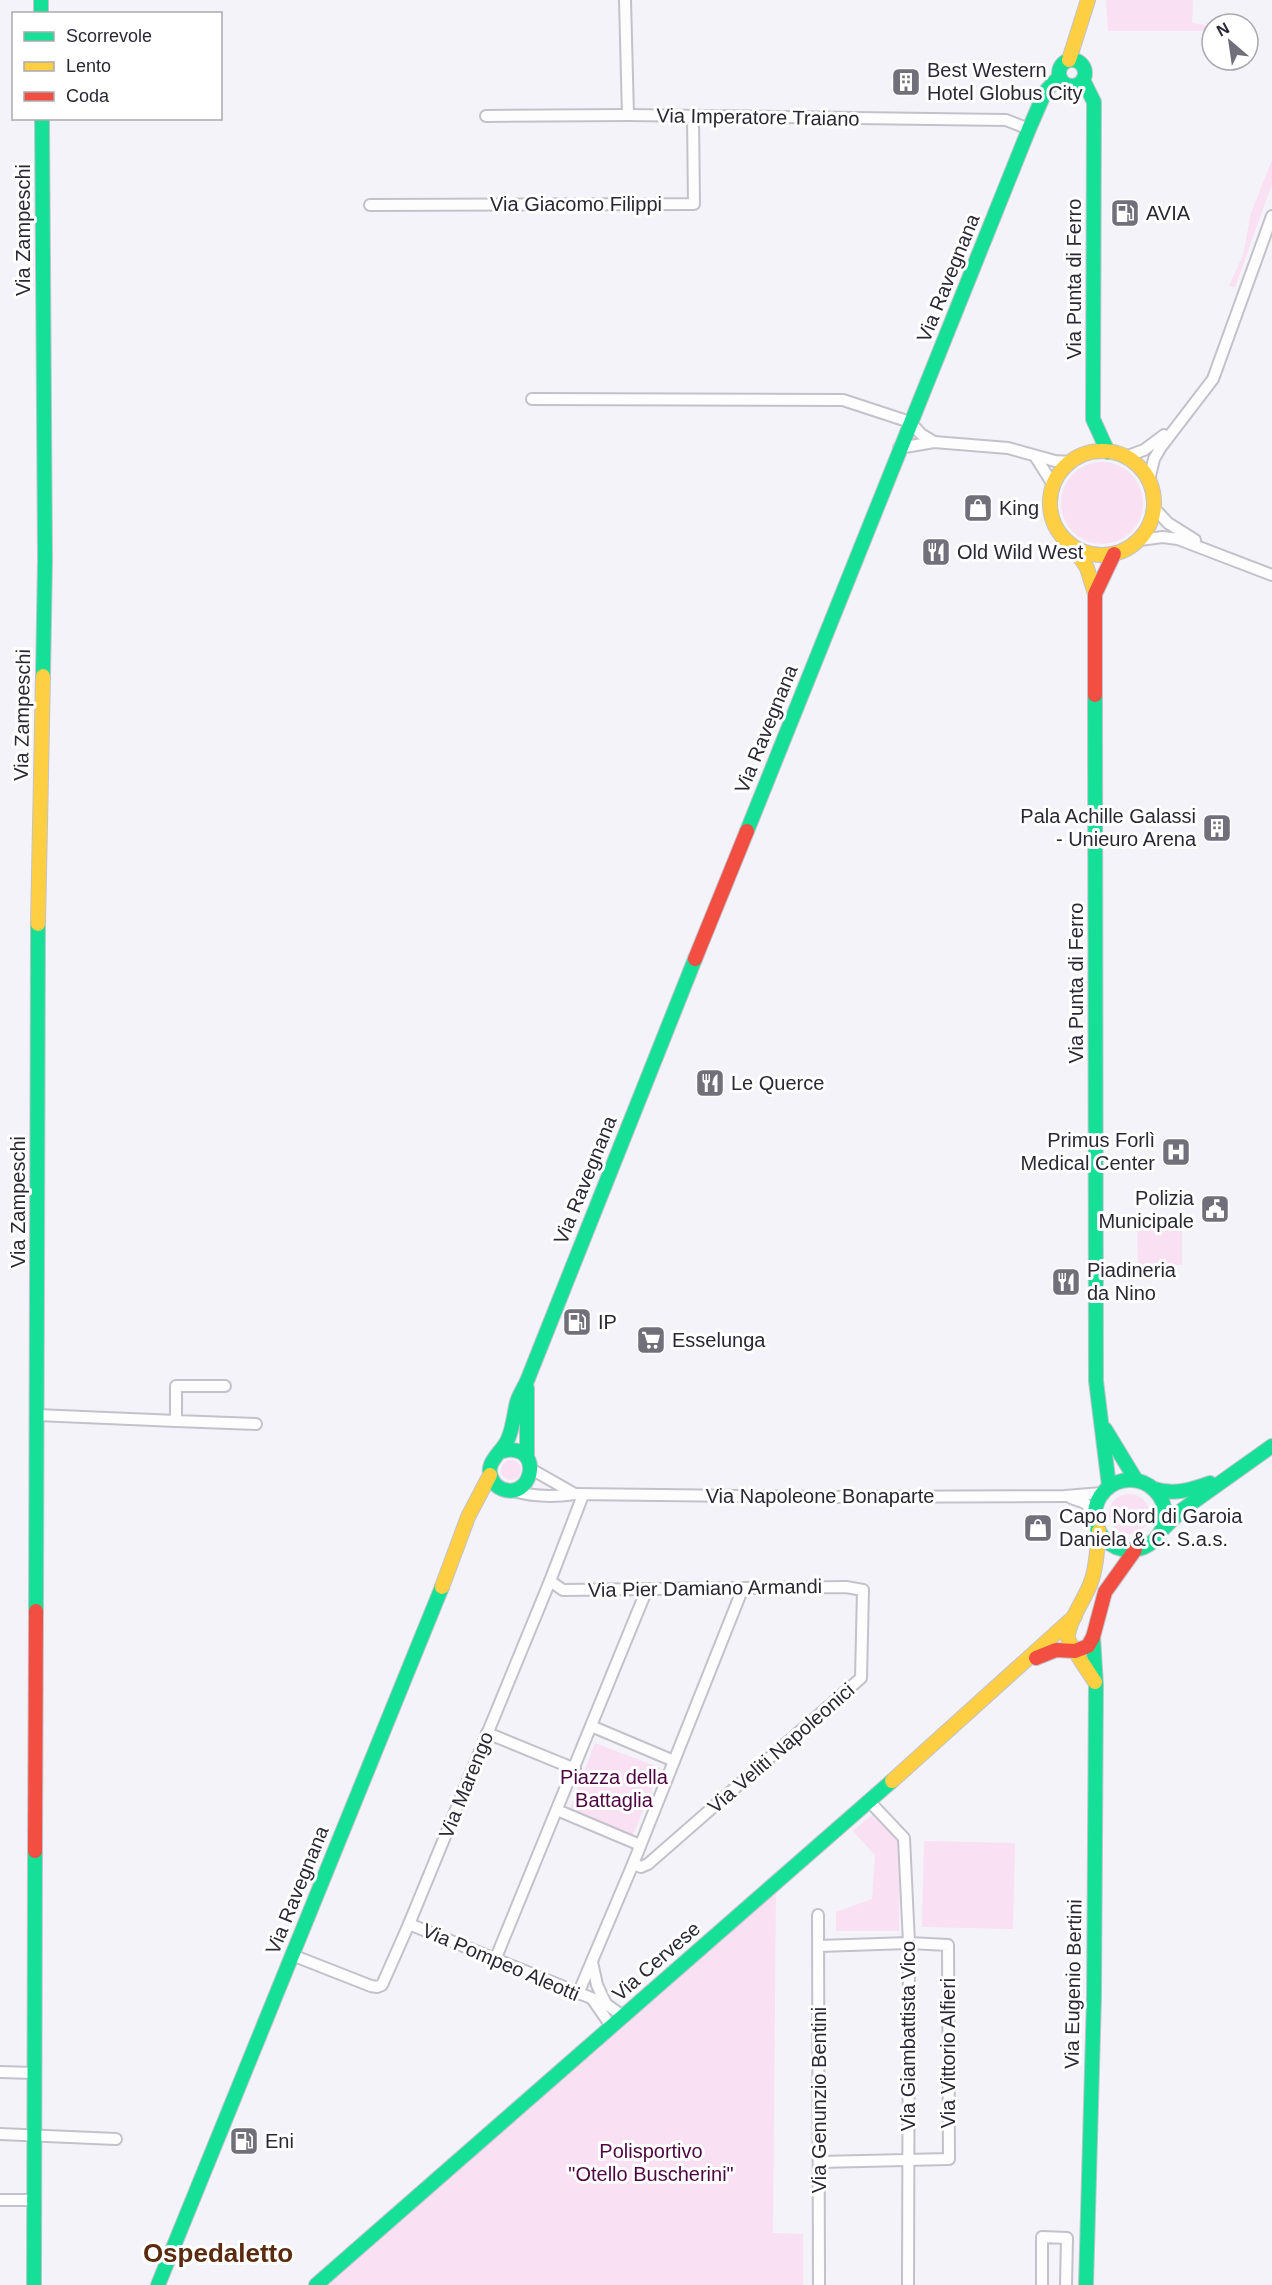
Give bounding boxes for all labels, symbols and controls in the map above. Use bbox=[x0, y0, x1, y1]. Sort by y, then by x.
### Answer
legend bbox=[12, 12, 222, 120]
north arrow bbox=[1200, 12, 1260, 72]
text: N bbox=[1214, 19, 1232, 40]
text: Scorrevole bbox=[66, 26, 152, 46]
text: Lento bbox=[66, 56, 111, 76]
place label: Best Western Hotel Globus City bbox=[927, 59, 1083, 104]
building icon: Best Western Hotel Globus City bbox=[890, 66, 922, 98]
text: Coda bbox=[66, 86, 110, 106]
street label: Via Imperatore Traiano bbox=[656, 104, 860, 130]
street label: Via Zampeschi bbox=[12, 164, 34, 296]
street label: Via Giacomo Filippi bbox=[490, 193, 662, 215]
fuel station icon: AVIA bbox=[1109, 197, 1141, 229]
street label: Via Punta di Ferro bbox=[1063, 199, 1085, 359]
place label: AVIA bbox=[1146, 202, 1191, 224]
street label: Via Ravegnana bbox=[912, 210, 984, 345]
shop icon: King bbox=[962, 492, 994, 524]
place label: King bbox=[999, 497, 1039, 519]
restaurant icon: Old Wild West bbox=[920, 536, 952, 568]
place label: Old Wild West bbox=[957, 541, 1084, 563]
street label: Via Zampeschi bbox=[10, 649, 34, 781]
street label: Via Ravegnana bbox=[730, 661, 802, 796]
place label: Pala Achille Galassi - Unieuro Arena bbox=[1020, 805, 1197, 850]
building icon: Pala Achille Galassi - Unieuro Arena bbox=[1201, 812, 1233, 844]
street label: Via Punta di Ferro bbox=[1065, 903, 1087, 1063]
restaurant icon: Le Querce bbox=[694, 1067, 726, 1099]
place label: Le Querce bbox=[731, 1072, 824, 1094]
street label: Via Ravegnana bbox=[549, 1112, 621, 1247]
place label: Primus Forlì Medical Center bbox=[1020, 1129, 1155, 1174]
street label: Via Zampeschi bbox=[7, 1136, 29, 1268]
hospital icon: Primus Forlì Medical Center bbox=[1160, 1136, 1192, 1168]
place label: Polizia Municipale bbox=[1098, 1187, 1195, 1232]
public building icon: Polizia Municipale bbox=[1199, 1193, 1231, 1225]
place label: Piadineria da Nino bbox=[1087, 1259, 1177, 1304]
restaurant icon: Piadineria da Nino bbox=[1050, 1266, 1082, 1298]
fuel station icon: IP bbox=[561, 1306, 593, 1338]
place label: IP bbox=[598, 1311, 617, 1333]
supermarket icon: Esselunga bbox=[635, 1324, 667, 1356]
place label: Esselunga bbox=[672, 1329, 766, 1351]
street label: Via Napoleone Bonaparte bbox=[706, 1485, 934, 1507]
place label: Capo Nord di Garoia Daniela & C. S.a.s. bbox=[1059, 1505, 1243, 1550]
shop icon: Capo Nord di Garoia Daniela & C. S.a.s. bbox=[1022, 1512, 1054, 1544]
street label: Via Pier Damiano Armandi bbox=[588, 1575, 822, 1601]
street label: Via Veliti Napoleonici bbox=[703, 1679, 859, 1817]
street label: Via Marengo bbox=[435, 1728, 497, 1842]
park label: Piazza della Battaglia bbox=[560, 1766, 669, 1811]
street label: Via Ravegnana bbox=[261, 1822, 333, 1957]
street label: Via Eugenio Bertini bbox=[1061, 1899, 1085, 2069]
street label: Via Cervese bbox=[608, 1917, 704, 2005]
street label: Via Pompeo Aleotti bbox=[419, 1919, 583, 2005]
street label: Via Giambattista Vico bbox=[897, 1941, 919, 2131]
street label: Via Vittorio Alfieri bbox=[937, 1978, 959, 2128]
street label: Via Genunzio Bentini bbox=[808, 2007, 830, 2193]
fuel station icon: Eni bbox=[228, 2125, 260, 2157]
place label: Eni bbox=[265, 2130, 294, 2152]
park label: Polisportivo "Otello Buscherini" bbox=[568, 2140, 734, 2185]
district label: Ospedaletto bbox=[143, 2238, 293, 2268]

